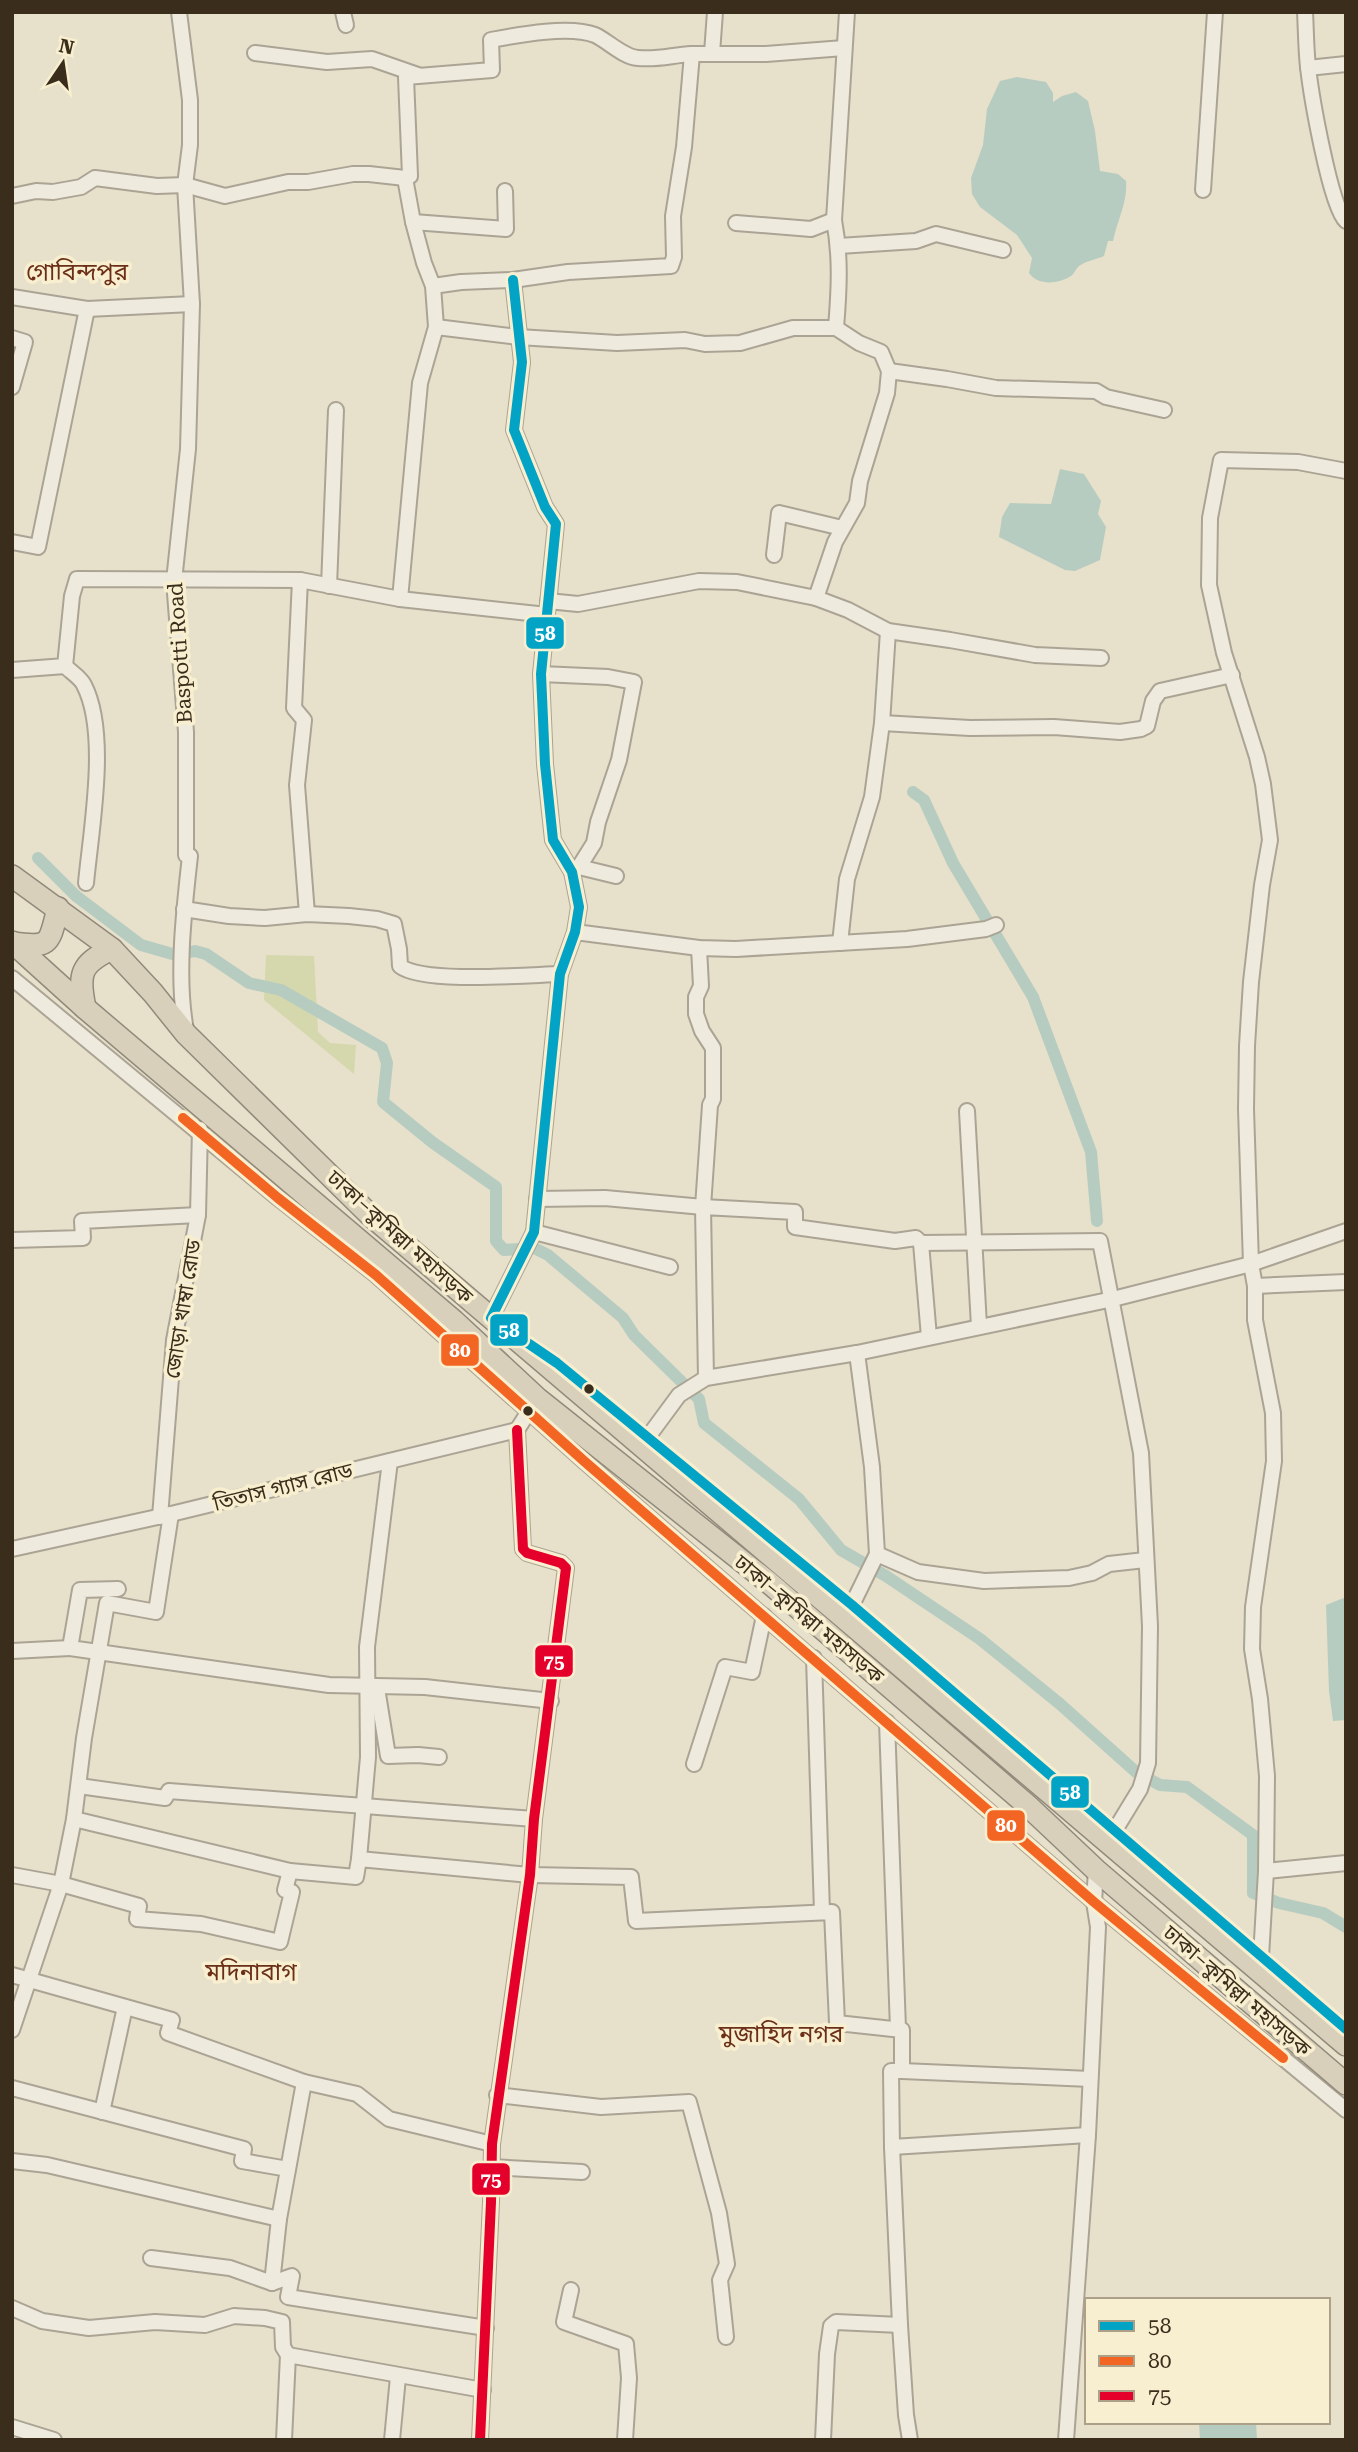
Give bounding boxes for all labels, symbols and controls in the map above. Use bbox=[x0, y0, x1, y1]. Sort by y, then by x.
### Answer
north arrow bbox=[28, 28, 98, 98]
text: N bbox=[57, 34, 77, 60]
district label: গোবিন্দপুর bbox=[26, 258, 129, 286]
street label: Baspotti Road bbox=[163, 581, 197, 724]
line badge: 58 bbox=[525, 616, 565, 650]
text: 58 bbox=[534, 622, 556, 645]
street label: ঢাকা–কুমিল্লা মহাসড়ক bbox=[322, 1165, 478, 1309]
street label: জোড়া খাম্বা রোড bbox=[160, 1237, 206, 1380]
line badge: 58 bbox=[489, 1313, 529, 1347]
text: 58 bbox=[498, 1319, 520, 1342]
line badge: 80 bbox=[440, 1333, 480, 1367]
text: 80 bbox=[449, 1339, 471, 1362]
unlabelled marker bbox=[582, 1382, 596, 1396]
unlabelled marker bbox=[521, 1404, 535, 1418]
street label: তিতাস গ্যাস রোড bbox=[210, 1458, 356, 1516]
street label: ঢাকা–কুমিল্লা মহাসড়ক bbox=[729, 1549, 889, 1689]
line badge: 75 bbox=[534, 1644, 574, 1678]
text: 75 bbox=[543, 1650, 565, 1673]
line badge: 58 bbox=[1050, 1775, 1090, 1809]
text: 58 bbox=[1059, 1781, 1081, 1804]
line badge: 80 bbox=[986, 1809, 1026, 1842]
text: 80 bbox=[995, 1814, 1017, 1837]
street label: ঢাকা–কুমিল্লা মহাসড়ক bbox=[1158, 1920, 1316, 2062]
district label: মদিনাবাগ bbox=[204, 1958, 297, 1986]
district label: মুজাহিদ নগর bbox=[718, 2020, 844, 2048]
line badge: 75 bbox=[471, 2162, 511, 2196]
text: 75 bbox=[480, 2168, 502, 2191]
legend bbox=[1085, 2298, 1330, 2424]
text: 58 bbox=[1148, 2314, 1172, 2338]
text: 80 bbox=[1148, 2349, 1172, 2373]
text: 75 bbox=[1148, 2384, 1172, 2408]

